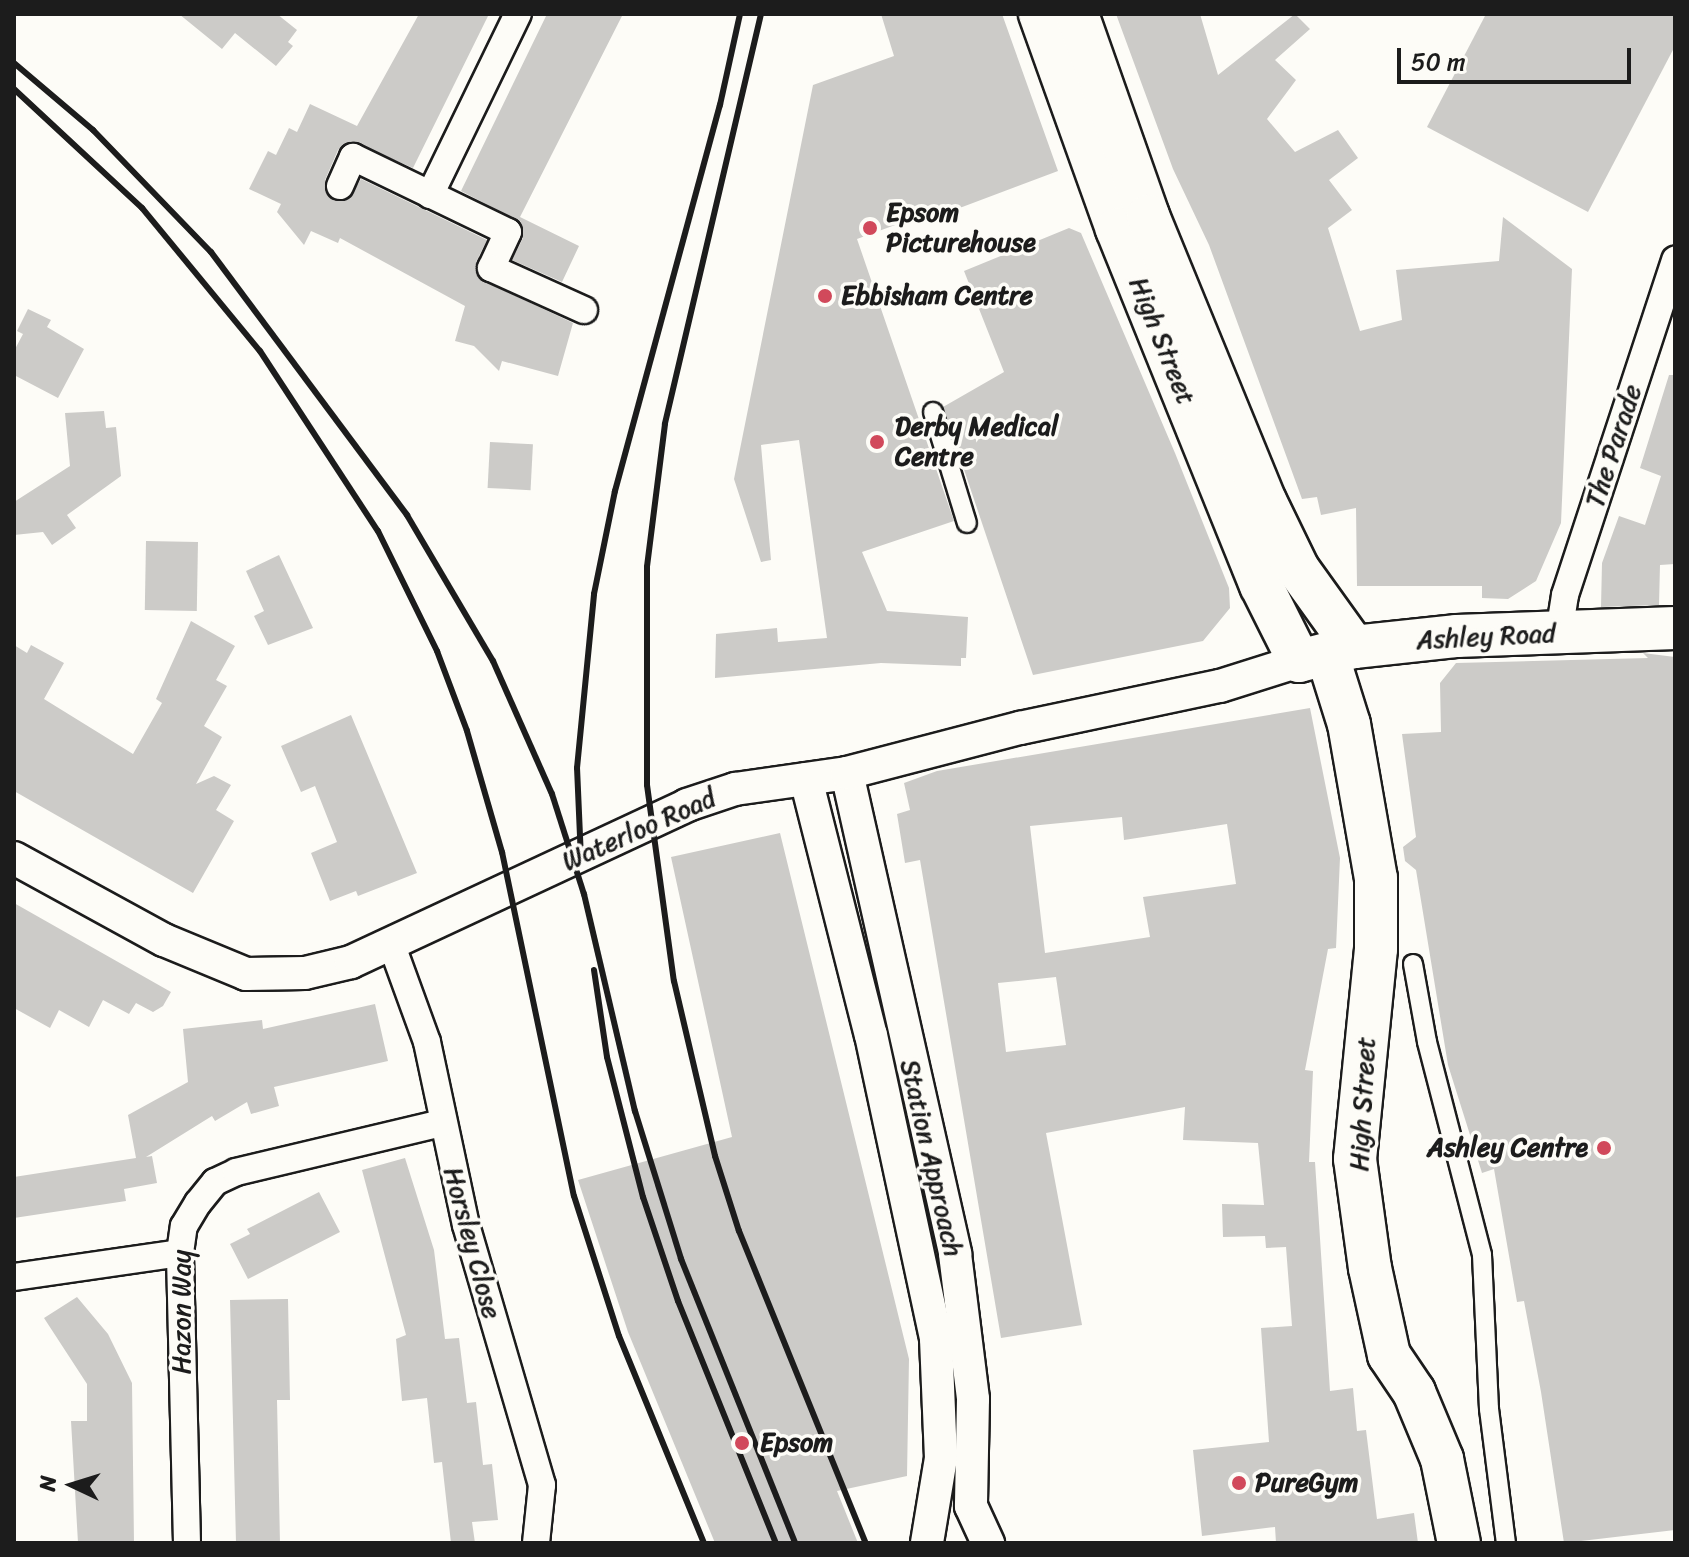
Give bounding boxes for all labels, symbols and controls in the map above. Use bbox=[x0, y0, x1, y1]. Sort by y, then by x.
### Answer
scale bar bbox=[1401, 32, 1635, 82]
text: 50 m bbox=[1411, 41, 1466, 83]
place label: Epsom Picturehouse bbox=[886, 197, 1036, 258]
marker: Epsom Picturehouse bbox=[861, 219, 879, 237]
street label: High Street bbox=[1122, 273, 1202, 409]
place label: Ebbisham Centre bbox=[841, 280, 1034, 312]
marker: Ebbisham Centre bbox=[816, 287, 834, 305]
street label: The Parade bbox=[1580, 381, 1648, 511]
place label: Derby Medical Centre bbox=[895, 411, 1057, 472]
marker: Derby Medical Centre bbox=[866, 431, 888, 453]
street label: Ashley Road bbox=[1416, 618, 1556, 656]
street label: Waterloo Road bbox=[558, 782, 720, 878]
street label: High Street bbox=[1344, 1036, 1382, 1172]
street label: Station Approach bbox=[893, 1057, 969, 1259]
place label: Ashley Centre bbox=[1425, 1132, 1588, 1164]
marker: Ashley Centre bbox=[1595, 1139, 1613, 1157]
street label: Horsley Close bbox=[437, 1163, 507, 1323]
street label: Hazon Way bbox=[166, 1250, 198, 1374]
place label: Epsom bbox=[760, 1427, 833, 1459]
marker: Epsom bbox=[731, 1432, 753, 1454]
north arrow bbox=[32, 1445, 112, 1525]
place label: PureGym bbox=[1255, 1467, 1358, 1499]
text: N bbox=[28, 1474, 68, 1492]
marker: PureGym bbox=[1230, 1474, 1248, 1492]

